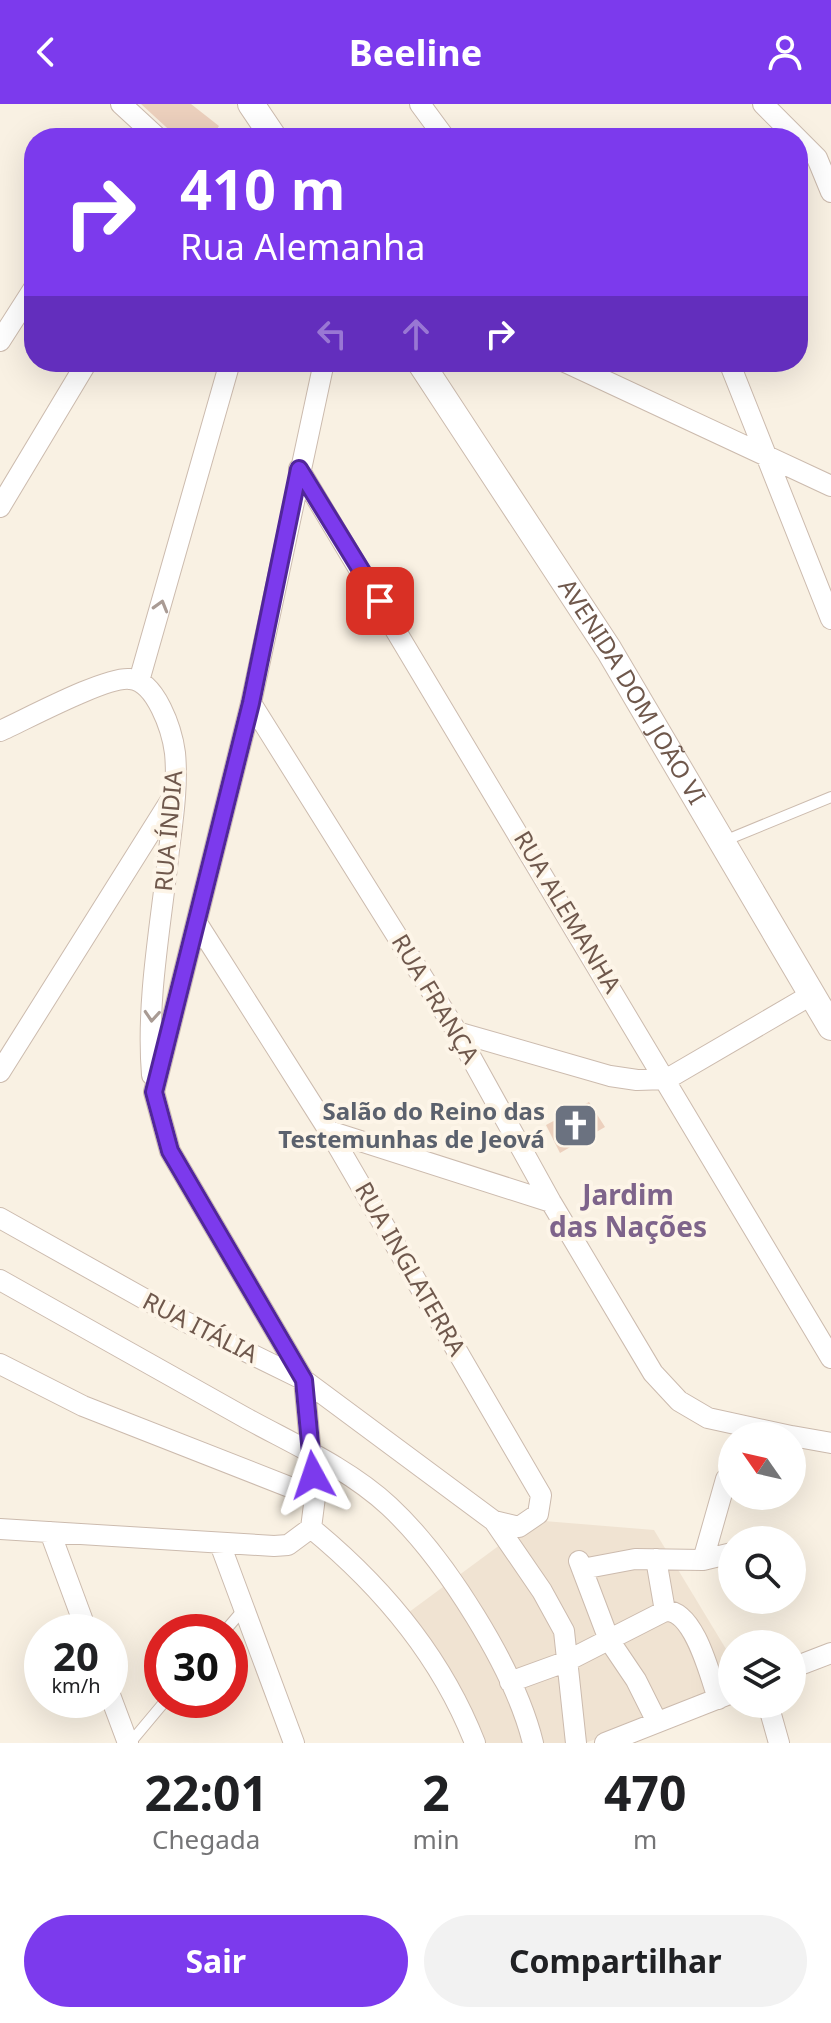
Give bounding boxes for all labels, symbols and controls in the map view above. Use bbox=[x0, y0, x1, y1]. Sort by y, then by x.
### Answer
text: Beeline bbox=[349, 28, 482, 77]
icon: back bbox=[24, 30, 68, 74]
icon: person bbox=[763, 30, 807, 74]
text: 410 m bbox=[180, 150, 345, 226]
icon: right bbox=[48, 160, 152, 264]
text: Rua Alemanha bbox=[180, 222, 425, 271]
icon: left bbox=[310, 312, 354, 356]
icon: ahead bbox=[394, 312, 438, 356]
icon: right bbox=[478, 312, 522, 356]
pin bbox=[346, 567, 414, 635]
street label: AVENIDA DOM JOÃO VI bbox=[552, 572, 714, 810]
icon: arrive bbox=[358, 579, 402, 623]
one-way arrow bbox=[152, 600, 168, 614]
street label: RUA ÍNDIA bbox=[146, 768, 189, 893]
street label: RUA ALEMANHA bbox=[507, 824, 630, 999]
street label: RUA FRANÇA bbox=[385, 927, 488, 1070]
one-way arrow bbox=[144, 1010, 161, 1023]
place label: Salão do Reino das Testemunhas de Jeová bbox=[278, 1094, 545, 1155]
church icon: Salão do Reino das Testemunhas de Jeová bbox=[552, 1102, 600, 1150]
street label: RUA INGLATERRA bbox=[348, 1175, 475, 1362]
district label: Jardim das Nações bbox=[549, 1175, 707, 1245]
street label: RUA ITÁLIA bbox=[138, 1284, 264, 1370]
north arrow bbox=[718, 1422, 806, 1510]
map controls bbox=[718, 1422, 806, 1718]
position arrow bbox=[271, 1433, 355, 1517]
button: search bbox=[718, 1526, 806, 1614]
speed limit sign: 30 bbox=[144, 1614, 248, 1718]
text: 20 bbox=[53, 1628, 99, 1683]
button: layers bbox=[718, 1630, 806, 1718]
text: km/h bbox=[51, 1672, 101, 1699]
text: 22:01 bbox=[145, 1760, 268, 1825]
text: 2 bbox=[422, 1760, 450, 1825]
text: 470 bbox=[604, 1760, 686, 1825]
text: Chegada bbox=[152, 1821, 260, 1857]
text: min bbox=[412, 1821, 460, 1857]
text: m bbox=[633, 1821, 657, 1857]
button: Sair bbox=[24, 1915, 408, 2007]
button: Compartilhar bbox=[424, 1915, 807, 2007]

